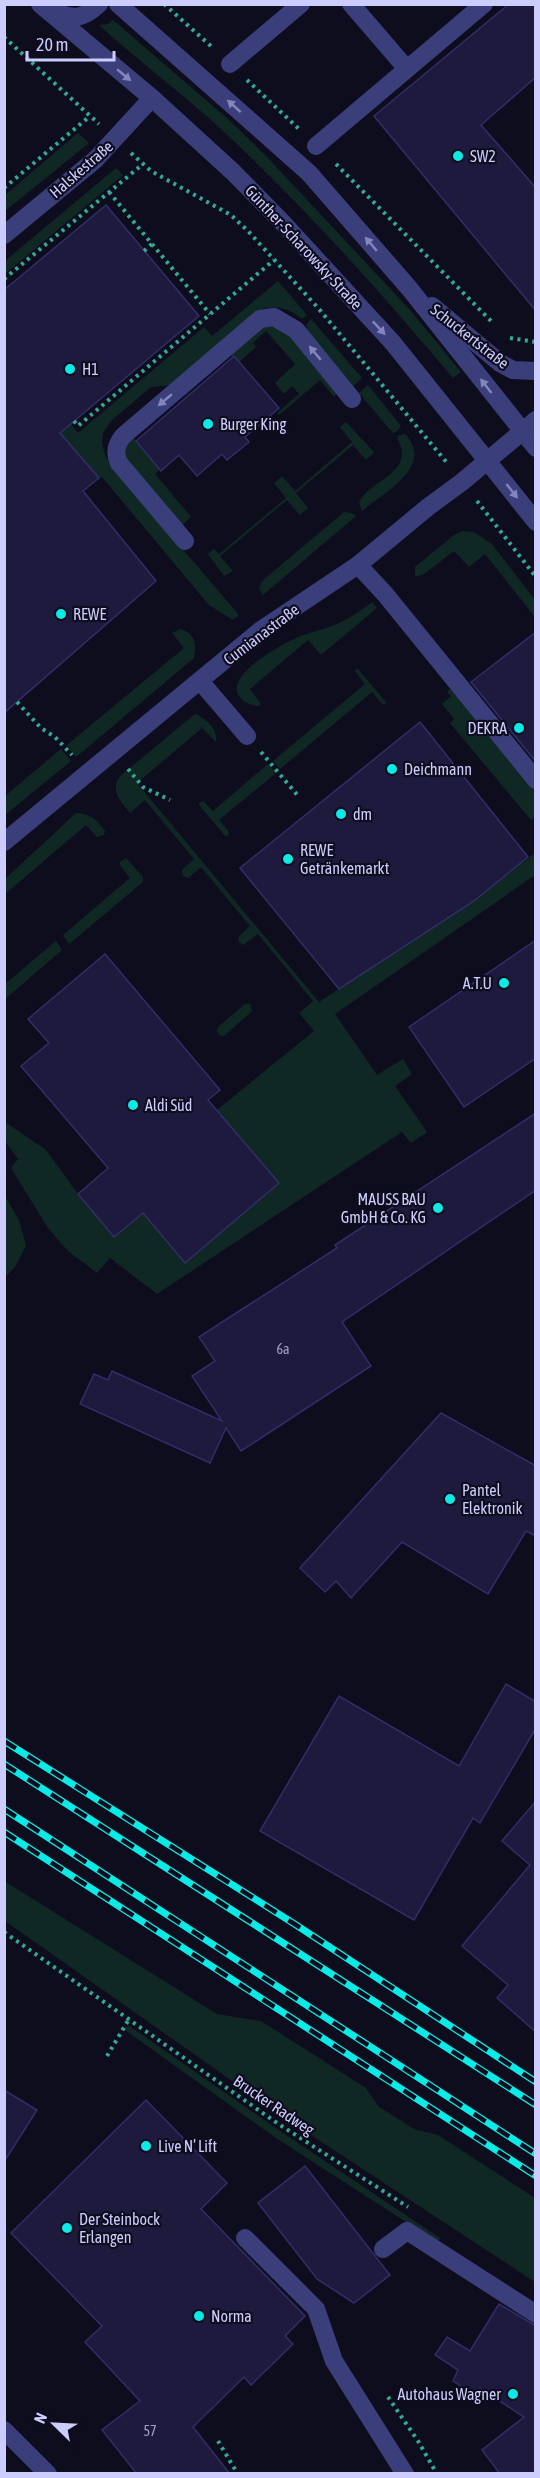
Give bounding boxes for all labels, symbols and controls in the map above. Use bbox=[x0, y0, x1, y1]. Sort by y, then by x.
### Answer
scale bar bbox=[27, 24, 114, 62]
text: 20 m bbox=[36, 34, 68, 55]
one-way arrow bbox=[117, 68, 132, 81]
one-way arrow bbox=[227, 100, 242, 113]
street label: Halskestraße bbox=[46, 137, 116, 201]
place label: SW2 bbox=[470, 147, 496, 165]
marker: SW2 bbox=[451, 149, 465, 163]
street label: Günther-Scharowsky-Straße bbox=[241, 181, 366, 313]
one-way arrow bbox=[365, 237, 378, 252]
street label: Schuckertstraße bbox=[427, 300, 513, 372]
one-way arrow bbox=[372, 321, 386, 335]
one-way arrow bbox=[309, 345, 322, 361]
place label: H1 bbox=[82, 360, 99, 378]
marker: H1 bbox=[63, 362, 77, 376]
one-way arrow bbox=[480, 378, 493, 394]
one-way arrow bbox=[158, 393, 173, 406]
place label: Burger King bbox=[220, 415, 287, 434]
marker: Burger King bbox=[201, 417, 215, 431]
one-way arrow bbox=[506, 483, 518, 499]
street label: Cumianastraße bbox=[220, 600, 302, 668]
place label: REWE bbox=[73, 605, 106, 623]
marker: REWE bbox=[54, 607, 68, 621]
place label: DEKRA bbox=[468, 719, 507, 737]
marker: DEKRA bbox=[512, 721, 526, 735]
place label: Deichmann bbox=[404, 760, 472, 778]
marker: Deichmann bbox=[385, 762, 399, 776]
place label: dm bbox=[353, 805, 372, 823]
marker: dm bbox=[334, 807, 348, 821]
place label: REWE Getränkemarkt bbox=[300, 841, 390, 877]
marker: REWE Getränkemarkt bbox=[281, 852, 295, 866]
place label: A.T.U bbox=[463, 974, 492, 992]
marker: A.T.U bbox=[497, 976, 511, 990]
place label: Aldi Süd bbox=[145, 1096, 192, 1114]
marker: Aldi Süd bbox=[126, 1098, 140, 1112]
place label: MAUSS BAU GmbH & Co. KG bbox=[341, 1190, 426, 1226]
marker: MAUSS BAU GmbH & Co. KG bbox=[431, 1201, 445, 1215]
house number: 6a bbox=[276, 1341, 290, 1357]
place label: Pantel Elektronik bbox=[462, 1481, 523, 1517]
marker: Pantel Elektronik bbox=[443, 1492, 457, 1506]
street label: Brucker Radweg bbox=[230, 2071, 318, 2139]
place label: Live N’ Lift bbox=[158, 2137, 217, 2155]
marker: Live N’ Lift bbox=[139, 2139, 153, 2153]
place label: Der Steinbock Erlangen bbox=[79, 2210, 160, 2247]
marker: Der Steinbock Erlangen bbox=[60, 2221, 74, 2235]
place label: Norma bbox=[211, 2307, 252, 2325]
marker: Norma bbox=[192, 2309, 206, 2323]
place label: Autohaus Wagner bbox=[398, 2385, 501, 2404]
marker: Autohaus Wagner bbox=[506, 2387, 520, 2401]
north arrow bbox=[24, 2394, 84, 2454]
text: N bbox=[30, 2410, 50, 2426]
house number: 57 bbox=[143, 2423, 157, 2439]

